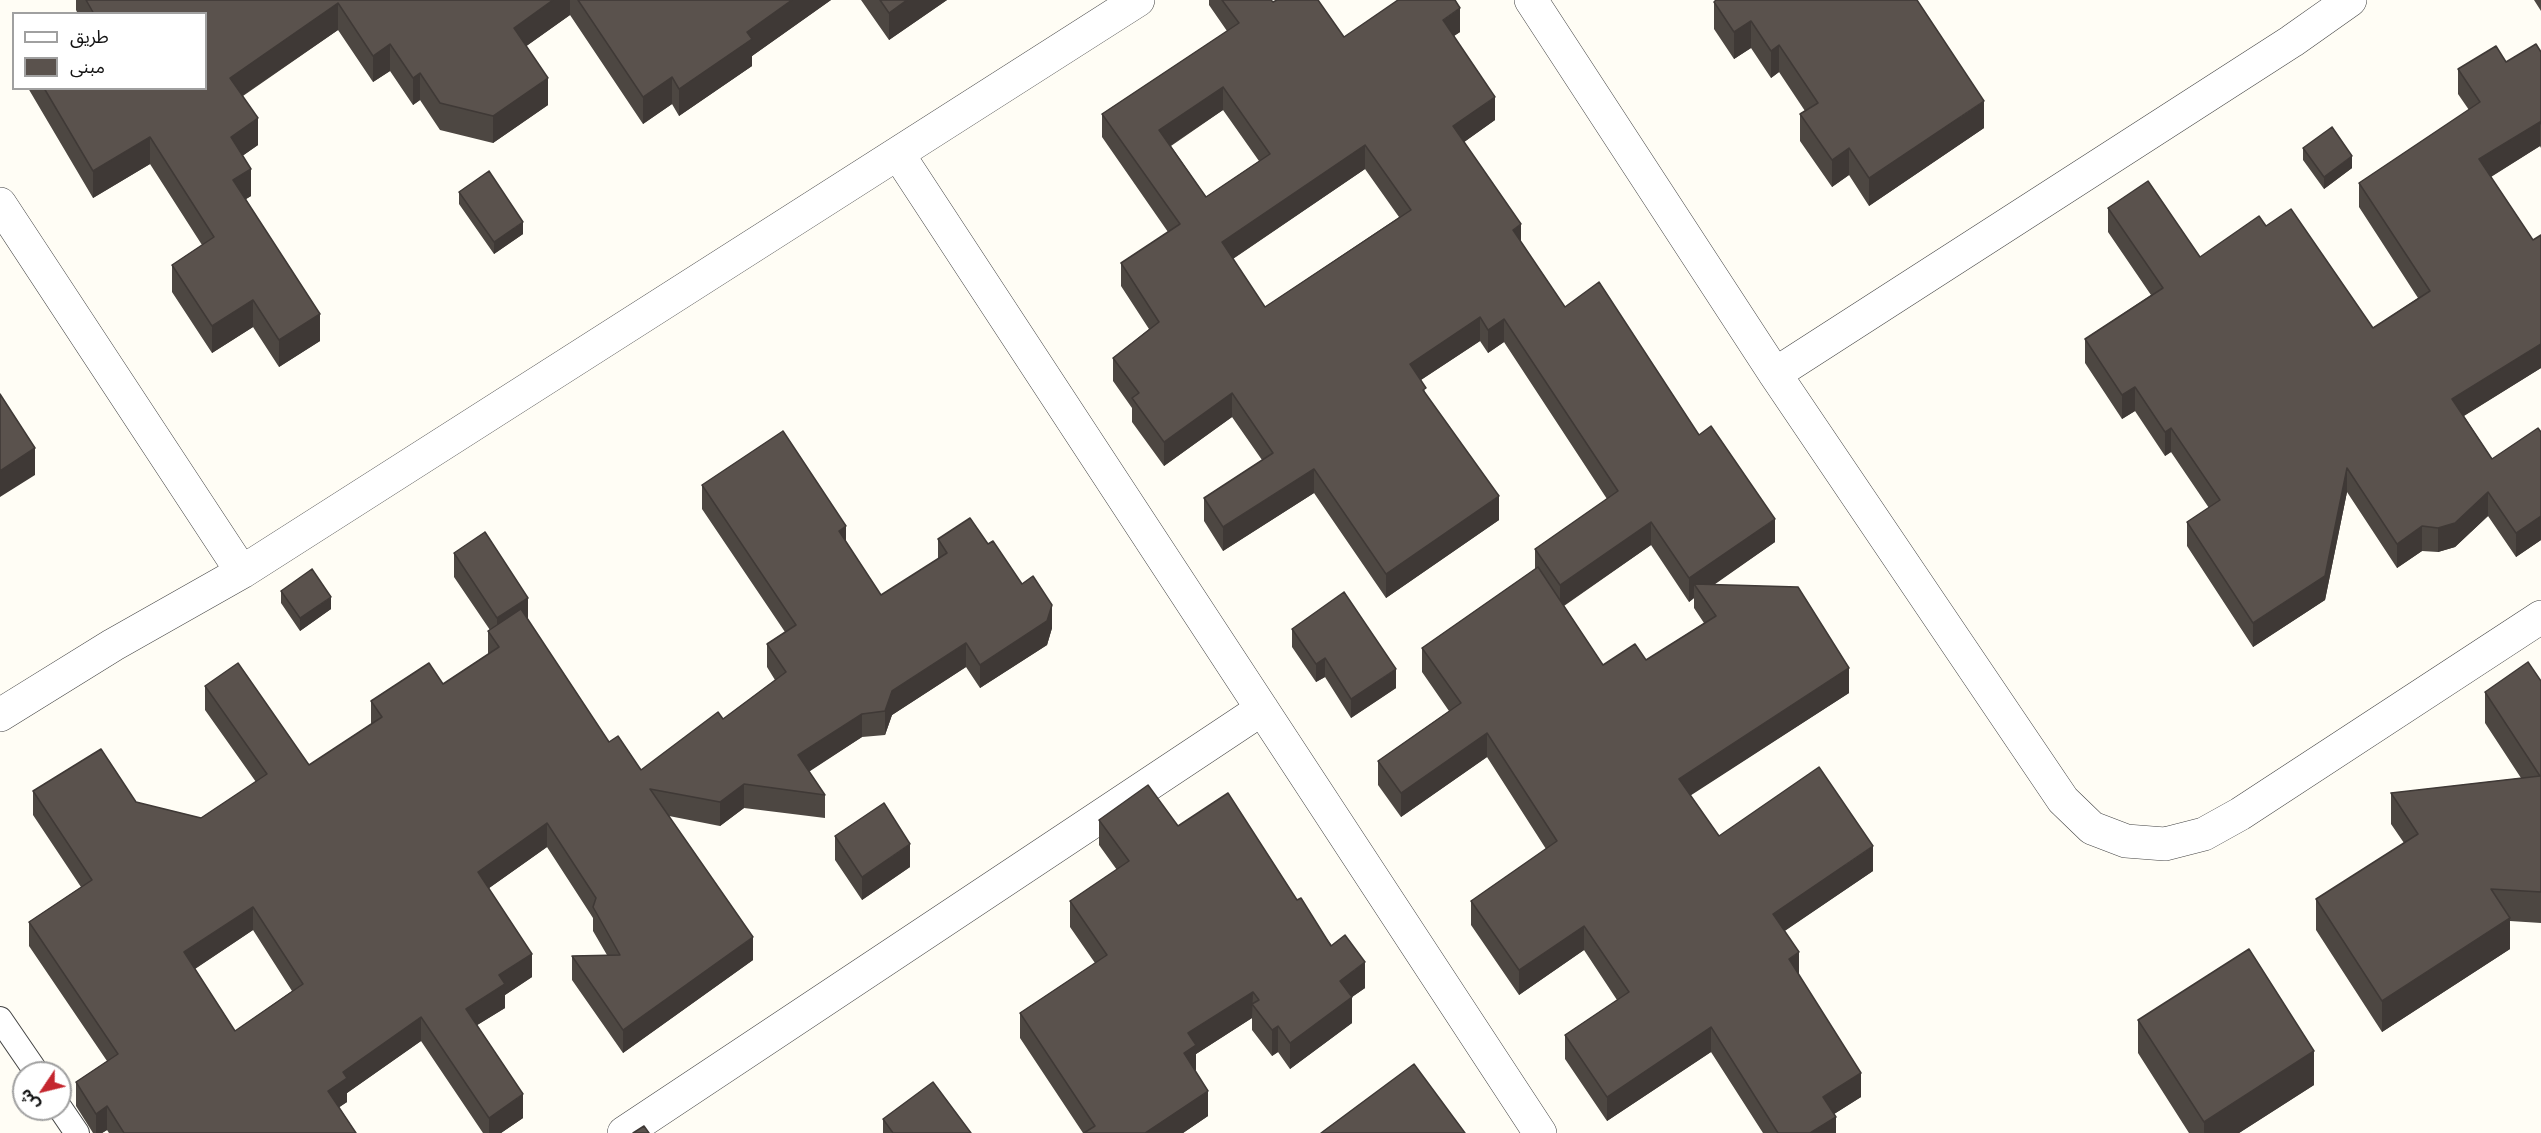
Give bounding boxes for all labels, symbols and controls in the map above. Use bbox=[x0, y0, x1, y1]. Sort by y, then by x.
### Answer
legend bbox=[12, 12, 207, 90]
text: طريق bbox=[70, 26, 109, 48]
text: مبنى bbox=[70, 56, 105, 78]
north arrow bbox=[12, 1061, 72, 1121]
text: ش bbox=[14, 1085, 43, 1115]

